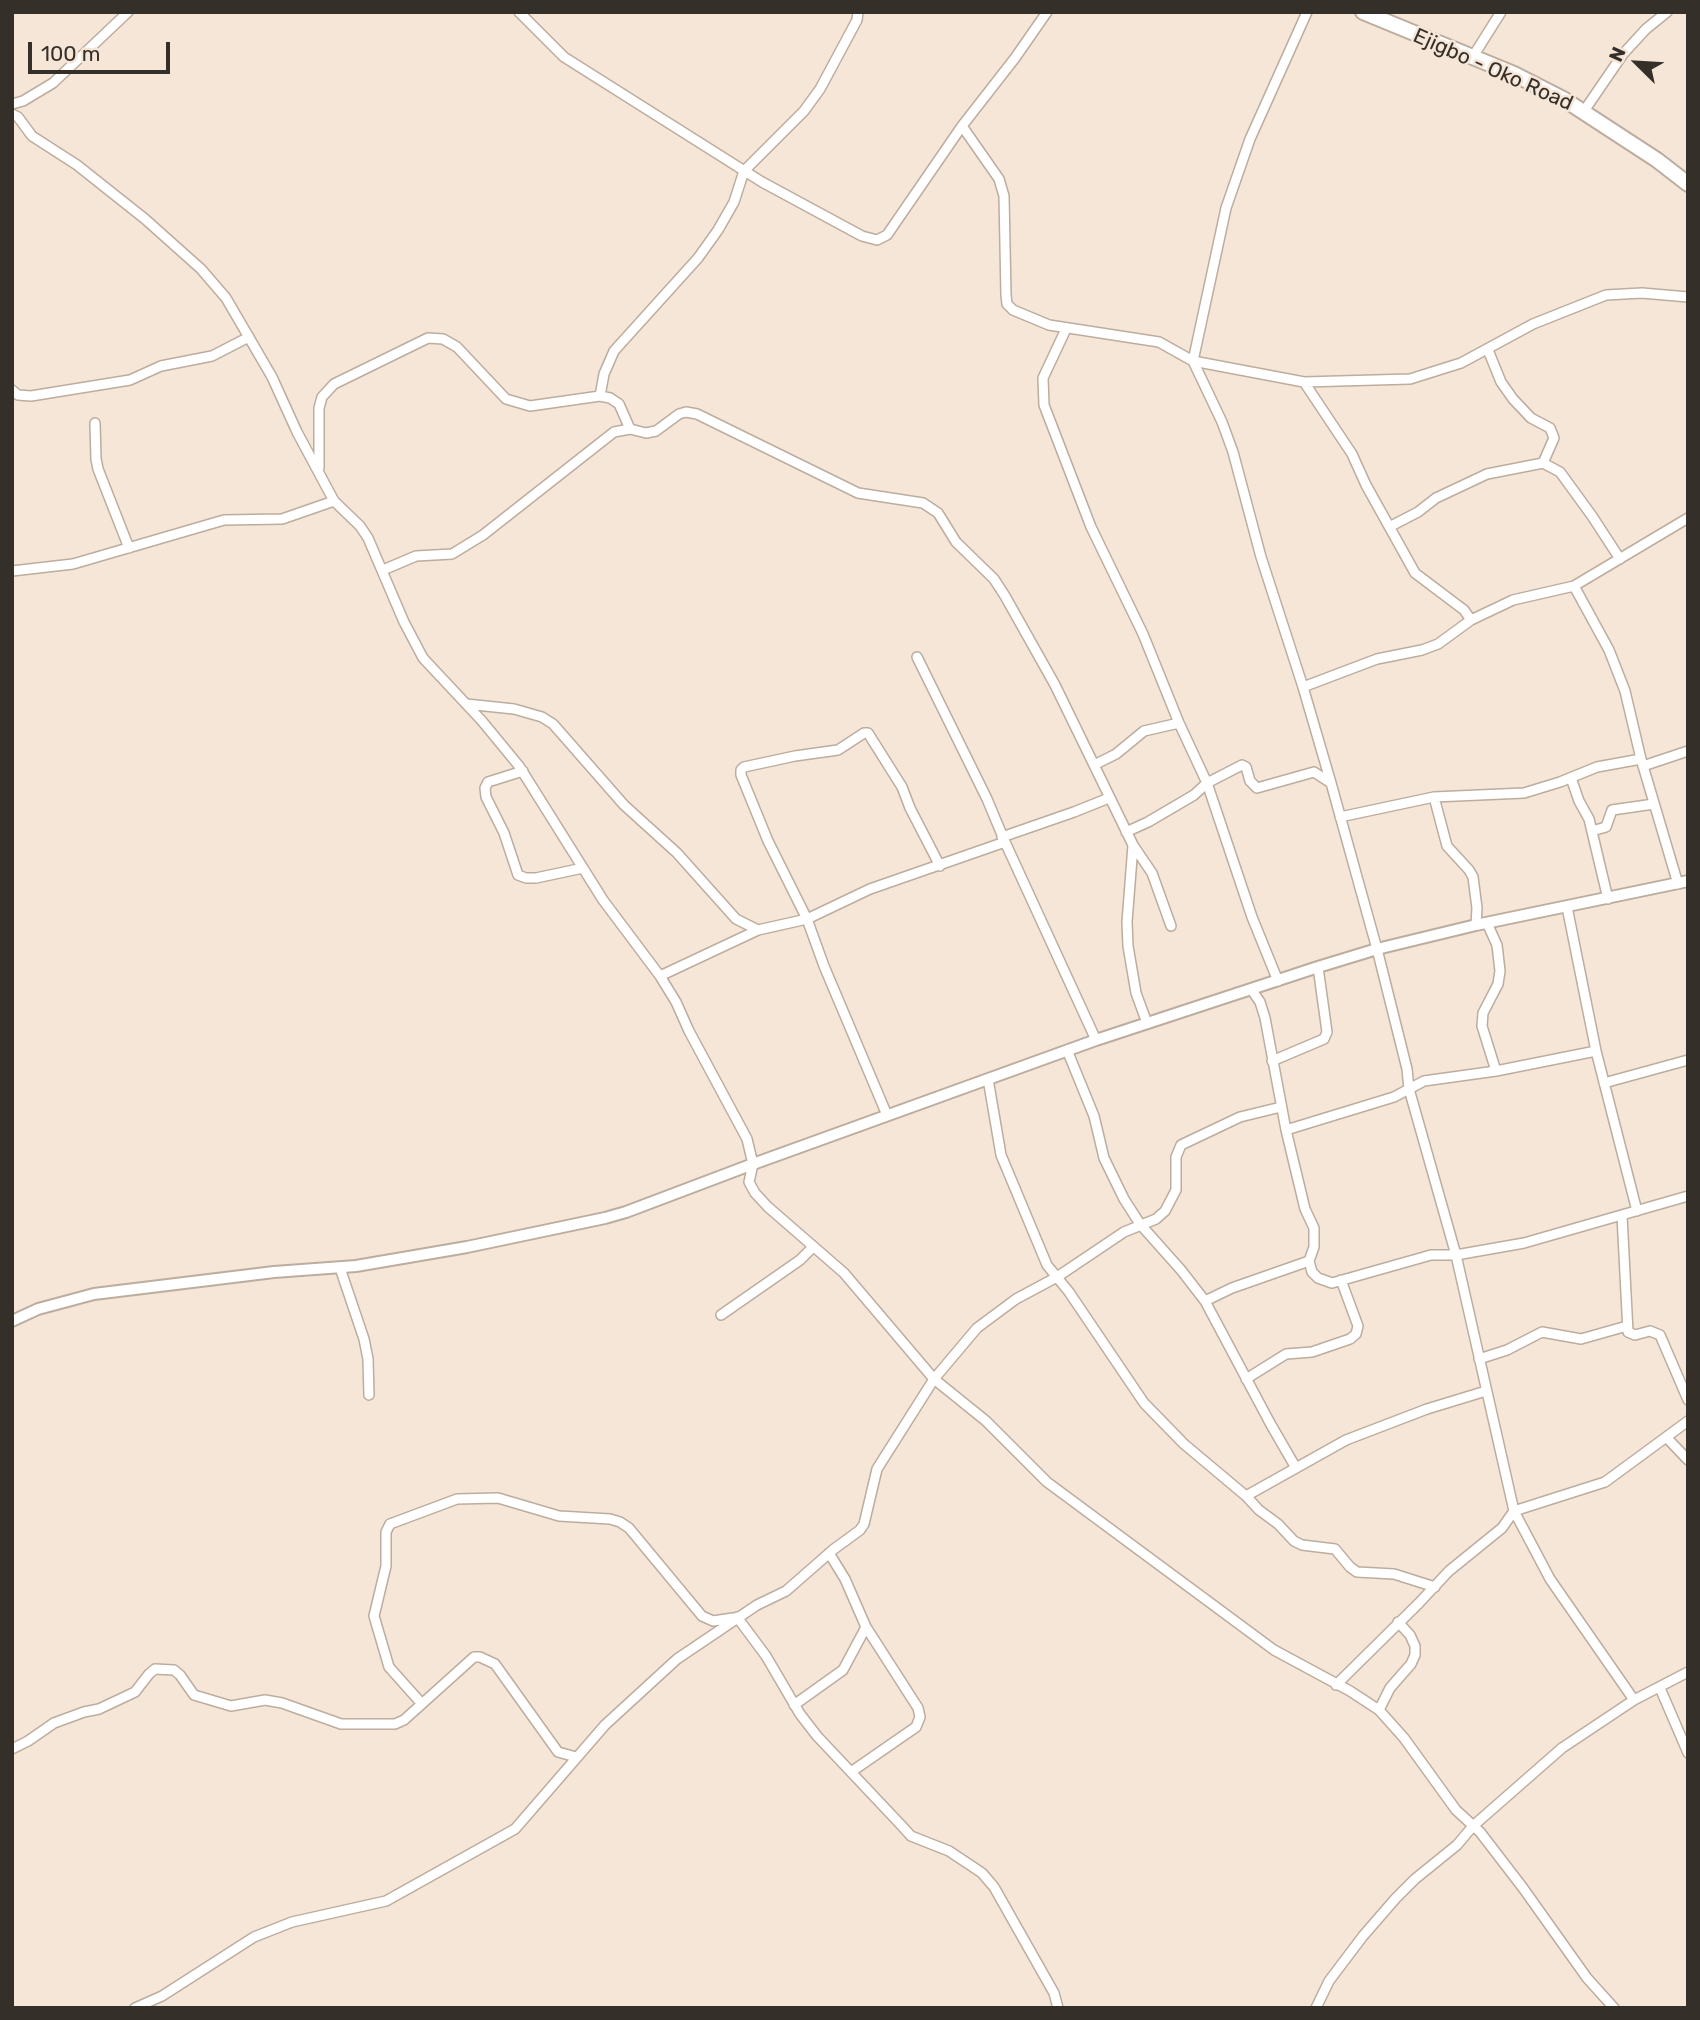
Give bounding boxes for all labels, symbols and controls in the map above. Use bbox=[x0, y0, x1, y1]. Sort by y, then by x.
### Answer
street label: Ejigbo - Oko Road bbox=[1409, 23, 1577, 117]
scale bar bbox=[32, 28, 173, 72]
north arrow bbox=[1602, 28, 1672, 98]
text: 100 m bbox=[41, 41, 100, 66]
text: N bbox=[1604, 43, 1631, 65]

